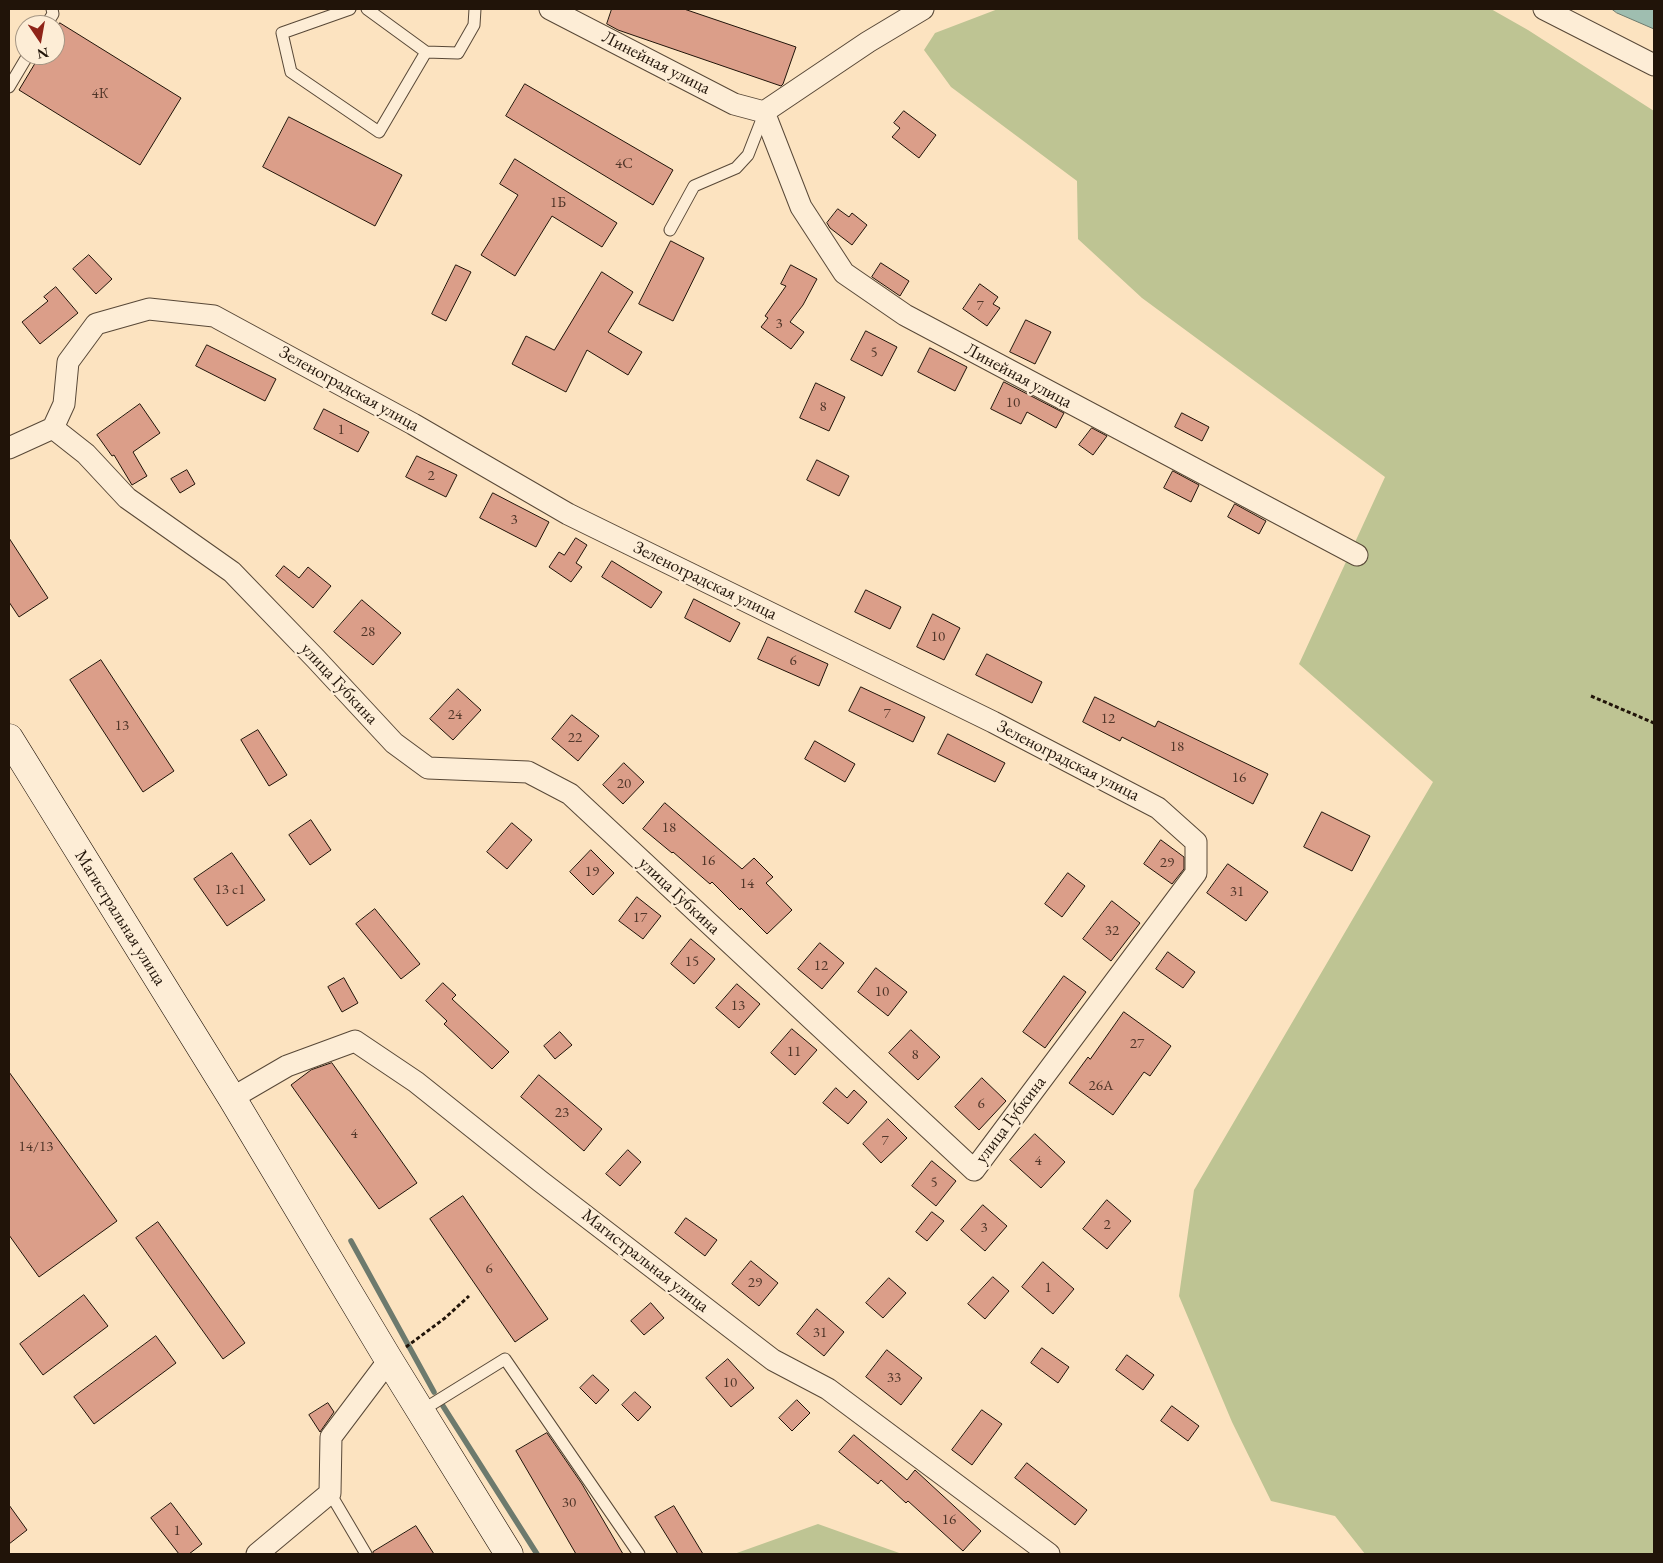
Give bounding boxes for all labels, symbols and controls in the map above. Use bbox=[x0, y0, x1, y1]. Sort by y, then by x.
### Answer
north arrow bbox=[15, 15, 65, 65]
street label: Линейная улица bbox=[598, 26, 714, 100]
text: N bbox=[36, 44, 50, 64]
house number: 4К bbox=[91, 85, 109, 103]
house number: 4С bbox=[615, 155, 633, 173]
house number: 1Б bbox=[550, 194, 566, 212]
house number: 7 bbox=[976, 297, 984, 315]
house number: 3 bbox=[775, 315, 783, 333]
street label: Линейная улица bbox=[961, 339, 1075, 413]
street label: Зеленоградская улица bbox=[275, 341, 423, 437]
house number: 5 bbox=[870, 344, 878, 362]
house number: 10 bbox=[1006, 394, 1020, 412]
house number: 8 bbox=[819, 398, 827, 416]
house number: 1 bbox=[337, 421, 345, 439]
house number: 2 bbox=[427, 467, 435, 485]
house number: 3 bbox=[510, 511, 518, 529]
street label: Зеленоградская улица bbox=[630, 537, 780, 625]
house number: 28 bbox=[361, 623, 375, 641]
house number: 10 bbox=[931, 628, 945, 646]
street label: улица Губкина bbox=[296, 639, 382, 729]
house number: 6 bbox=[789, 652, 797, 670]
house number: 7 bbox=[883, 705, 891, 723]
house number: 24 bbox=[448, 706, 462, 724]
house number: 12 bbox=[1101, 710, 1115, 728]
street label: Зеленоградская улица bbox=[993, 716, 1143, 806]
house number: 13 bbox=[115, 717, 129, 735]
house number: 22 bbox=[568, 729, 582, 747]
house number: 18 bbox=[1170, 738, 1184, 756]
house number: 16 bbox=[1232, 769, 1246, 787]
house number: 20 bbox=[617, 775, 631, 793]
house number: 18 bbox=[662, 819, 676, 837]
street label: Магистральная улица bbox=[70, 846, 170, 990]
house number: 16 bbox=[701, 852, 715, 870]
street label: улица Губкина bbox=[634, 853, 724, 939]
house number: 29 bbox=[1160, 854, 1174, 872]
house number: 19 bbox=[585, 863, 599, 881]
house number: 14 bbox=[740, 875, 754, 893]
house number: 13 с1 bbox=[215, 881, 245, 899]
house number: 31 bbox=[1230, 883, 1244, 901]
house number: 17 bbox=[633, 909, 647, 927]
house number: 32 bbox=[1105, 922, 1119, 940]
house number: 15 bbox=[685, 953, 699, 971]
house number: 12 bbox=[814, 957, 828, 975]
house number: 10 bbox=[875, 983, 889, 1001]
house number: 13 bbox=[731, 997, 745, 1015]
house number: 27 bbox=[1130, 1035, 1144, 1053]
house number: 11 bbox=[787, 1043, 801, 1061]
house number: 8 bbox=[911, 1046, 919, 1064]
street label: улица Губкина bbox=[971, 1072, 1051, 1168]
house number: 26А bbox=[1089, 1077, 1113, 1095]
house number: 6 bbox=[977, 1095, 985, 1113]
house number: 23 bbox=[555, 1104, 569, 1122]
house number: 4 bbox=[350, 1125, 358, 1143]
house number: 7 bbox=[881, 1132, 889, 1150]
house number: 14/13 bbox=[19, 1138, 53, 1156]
house number: 4 bbox=[1034, 1152, 1042, 1170]
house number: 5 bbox=[930, 1174, 938, 1192]
street label: Магистральная улица bbox=[577, 1205, 713, 1317]
house number: 2 bbox=[1103, 1216, 1111, 1234]
house number: 3 bbox=[980, 1219, 988, 1237]
house number: 6 bbox=[485, 1260, 493, 1278]
house number: 29 bbox=[748, 1274, 762, 1292]
house number: 1 bbox=[1044, 1279, 1052, 1297]
house number: 31 bbox=[813, 1324, 827, 1342]
house number: 33 bbox=[887, 1369, 901, 1387]
house number: 10 bbox=[723, 1374, 737, 1392]
house number: 30 bbox=[562, 1494, 576, 1512]
house number: 16 bbox=[942, 1511, 956, 1529]
house number: 1 bbox=[173, 1522, 181, 1540]

